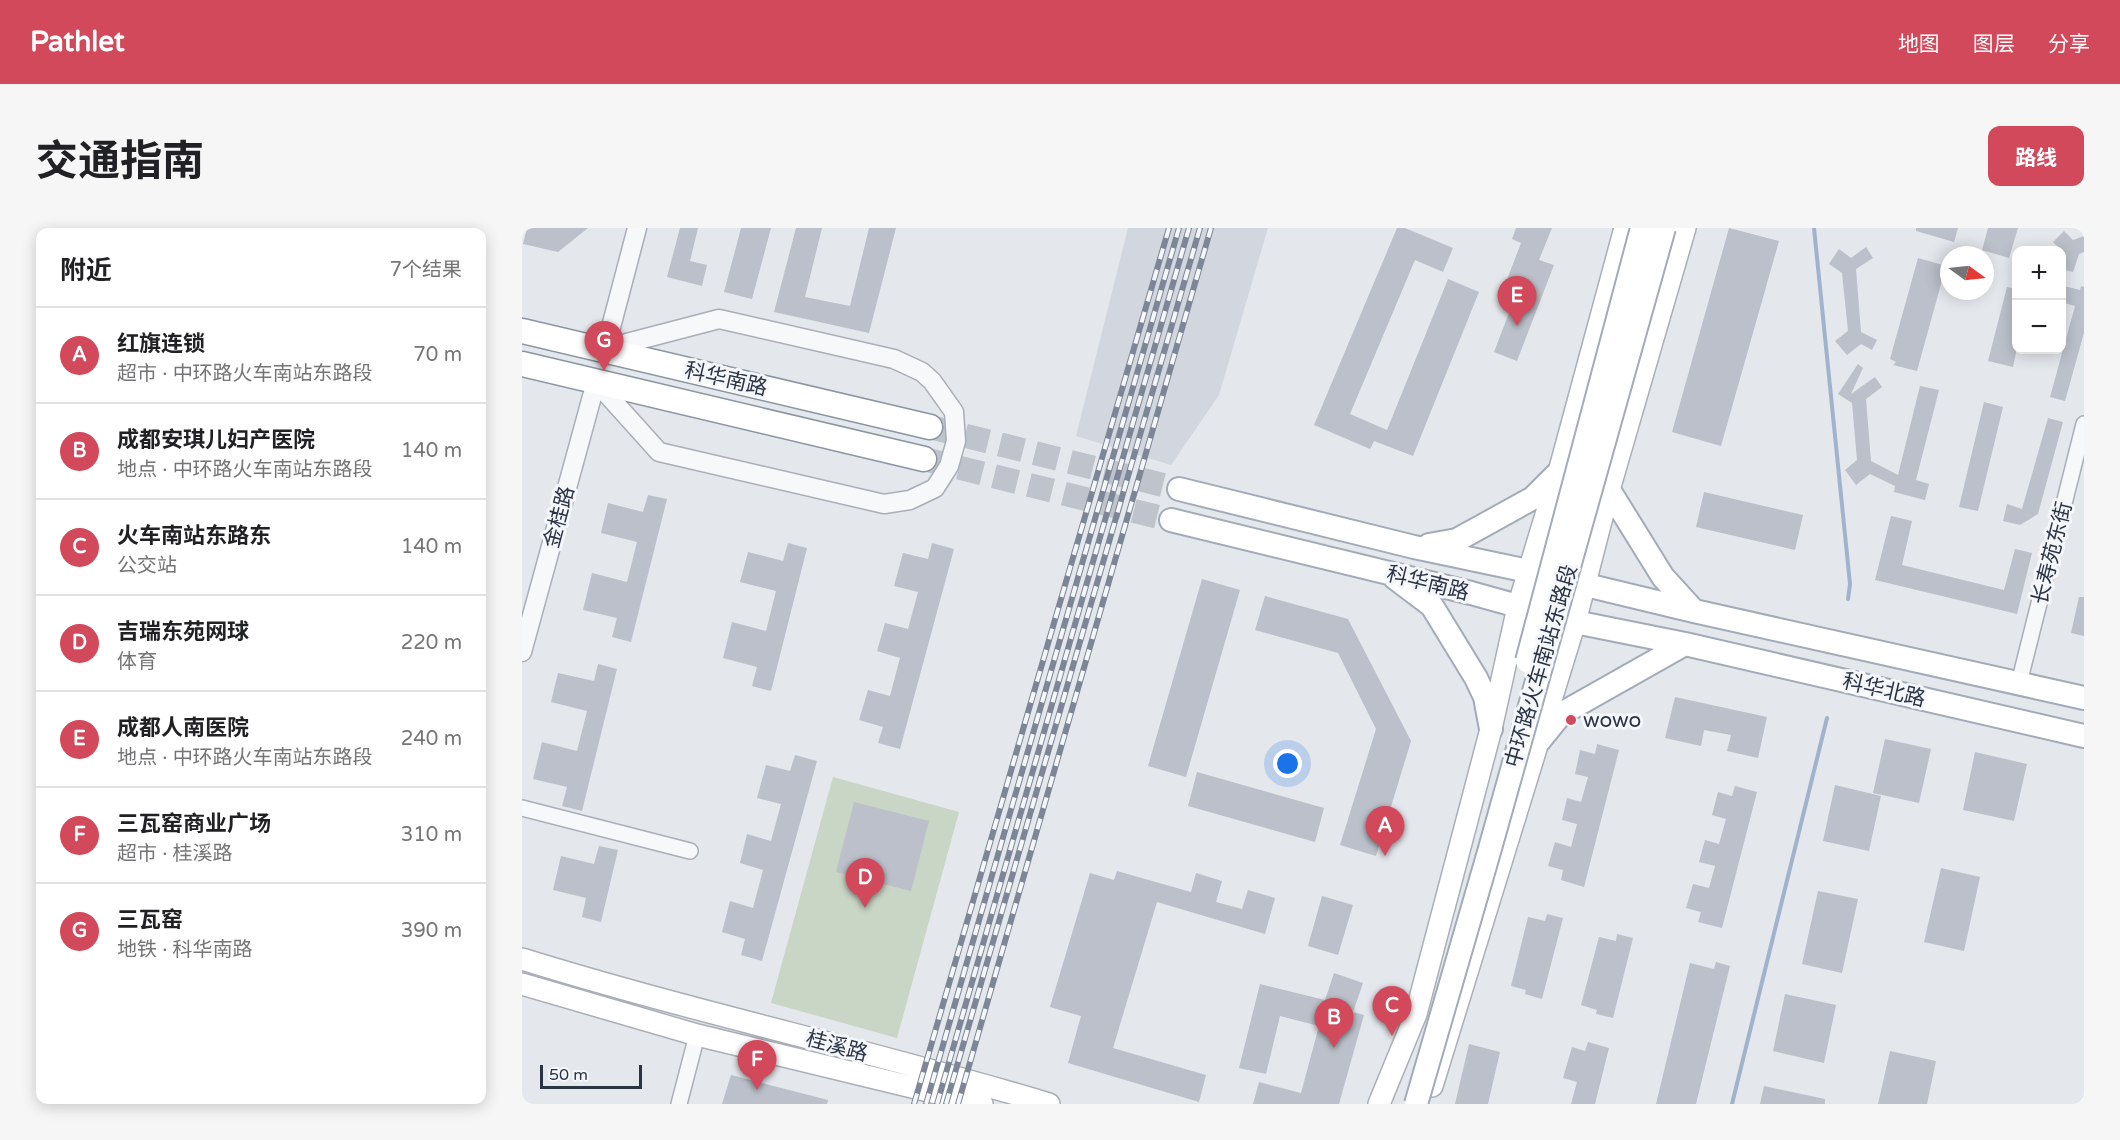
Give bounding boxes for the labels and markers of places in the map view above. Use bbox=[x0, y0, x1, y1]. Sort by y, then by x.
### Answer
pin: E bbox=[1498, 276, 1536, 326]
pin: G bbox=[584, 322, 623, 371]
place label: wowo bbox=[1583, 708, 1641, 733]
marker: wowo bbox=[1564, 713, 1578, 727]
pin: A bbox=[1366, 806, 1404, 856]
pin: D bbox=[846, 858, 884, 908]
pin: C bbox=[1372, 986, 1412, 1036]
pin: B bbox=[1314, 998, 1354, 1048]
pin: F bbox=[738, 1040, 776, 1090]

